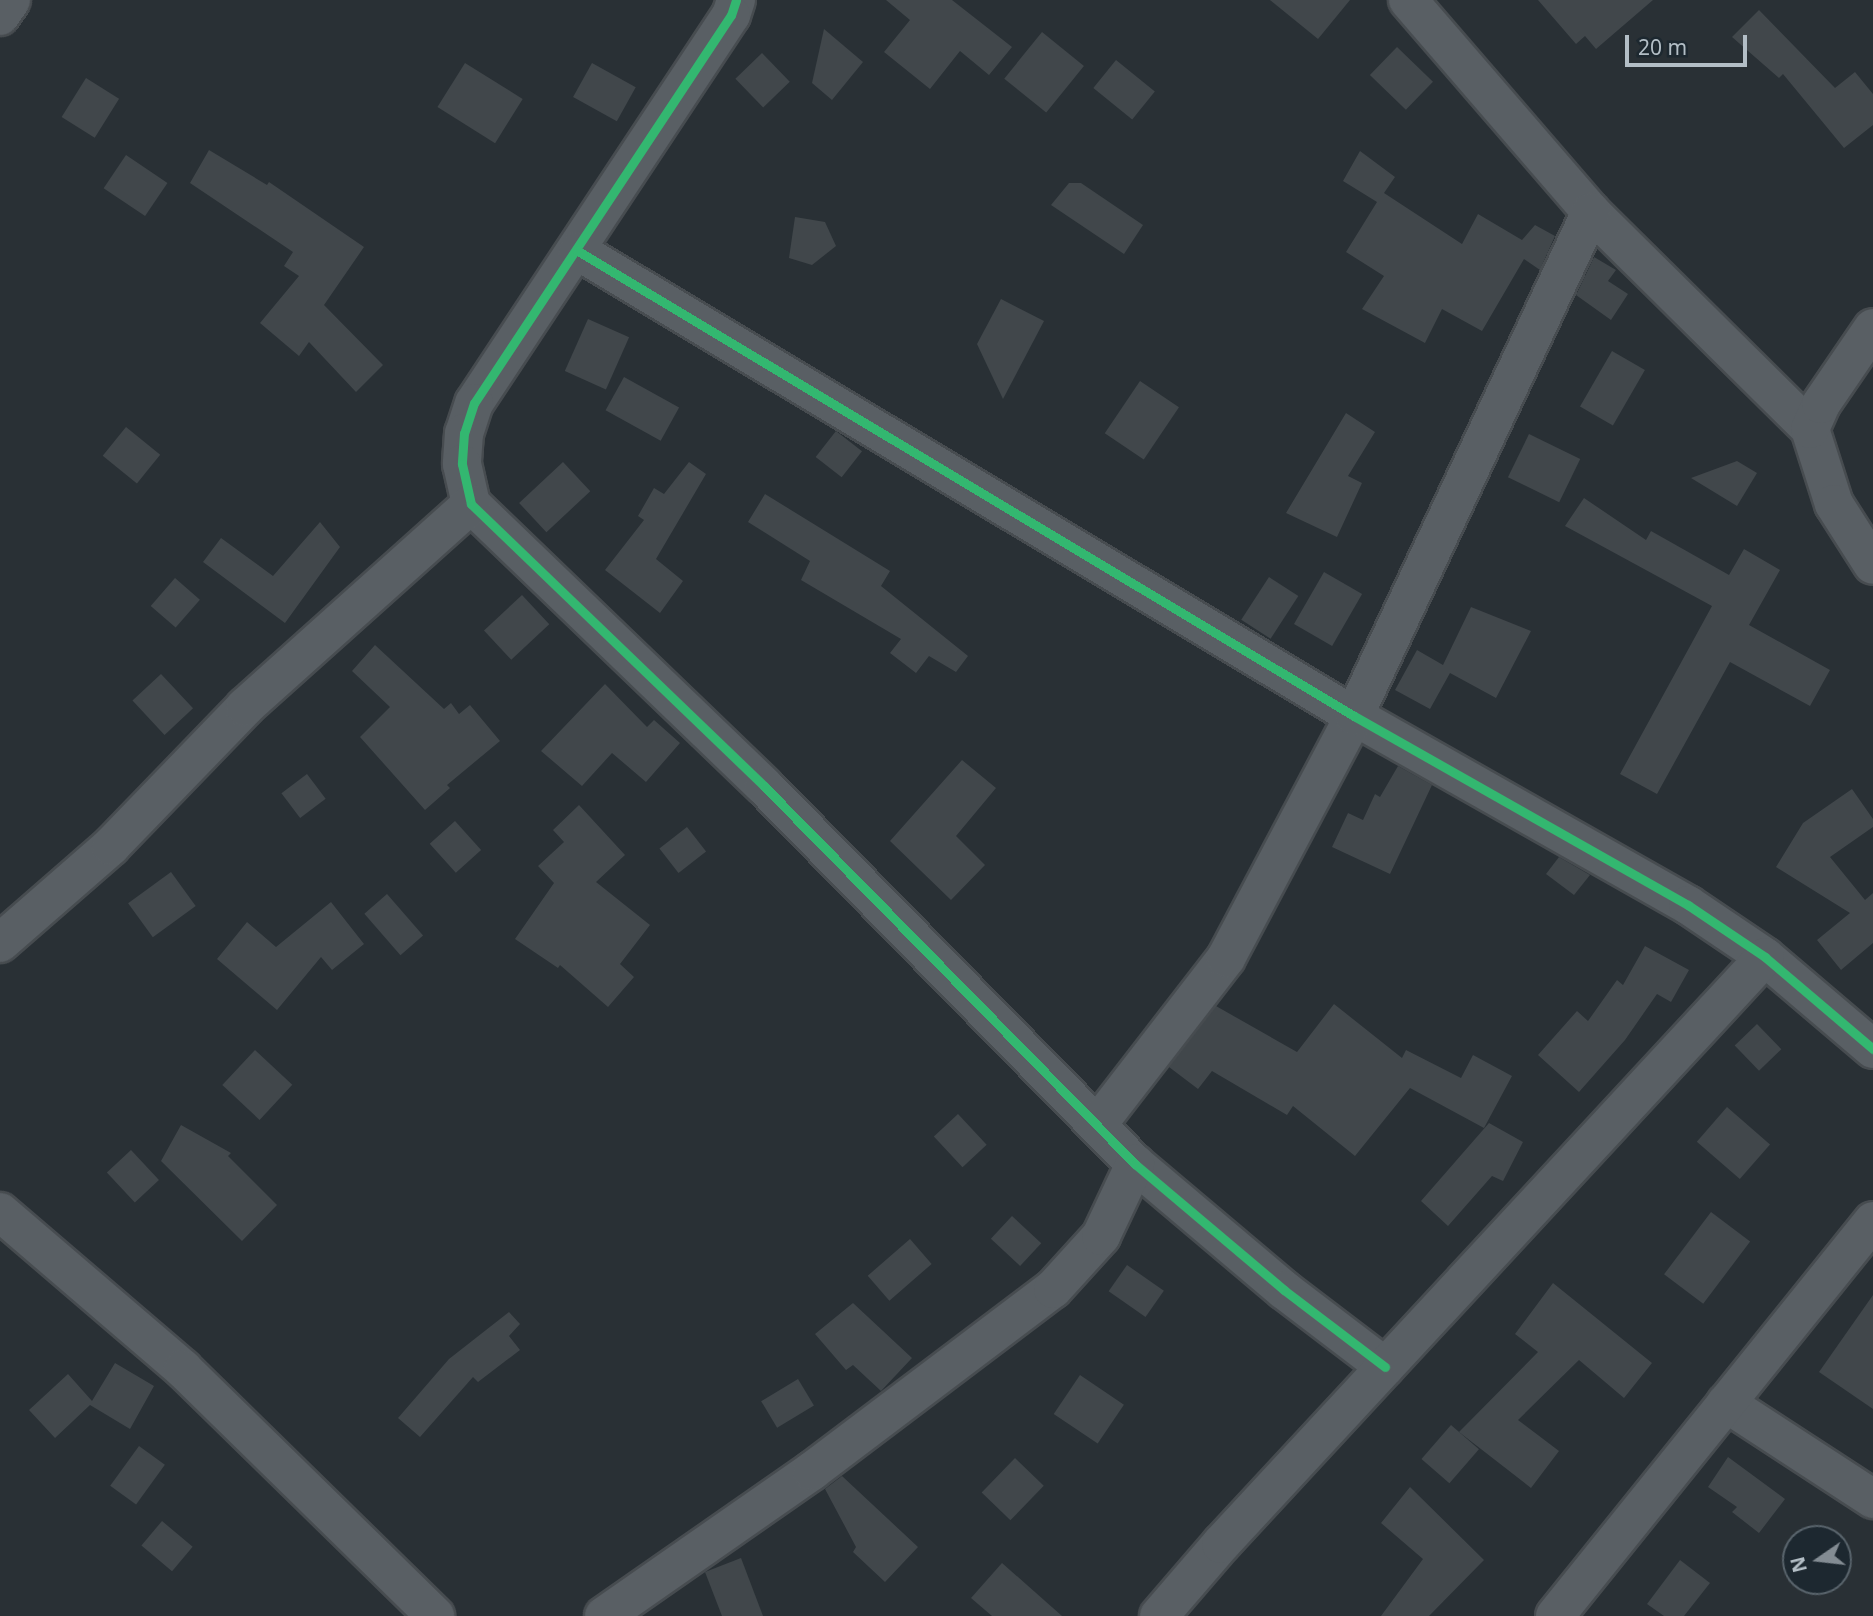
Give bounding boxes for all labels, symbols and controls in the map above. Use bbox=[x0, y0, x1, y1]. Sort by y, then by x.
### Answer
scale bar bbox=[1628, 21, 1750, 65]
text: 20 m bbox=[1638, 33, 1687, 61]
north arrow bbox=[1782, 1525, 1852, 1595]
text: N bbox=[1784, 1554, 1813, 1575]

